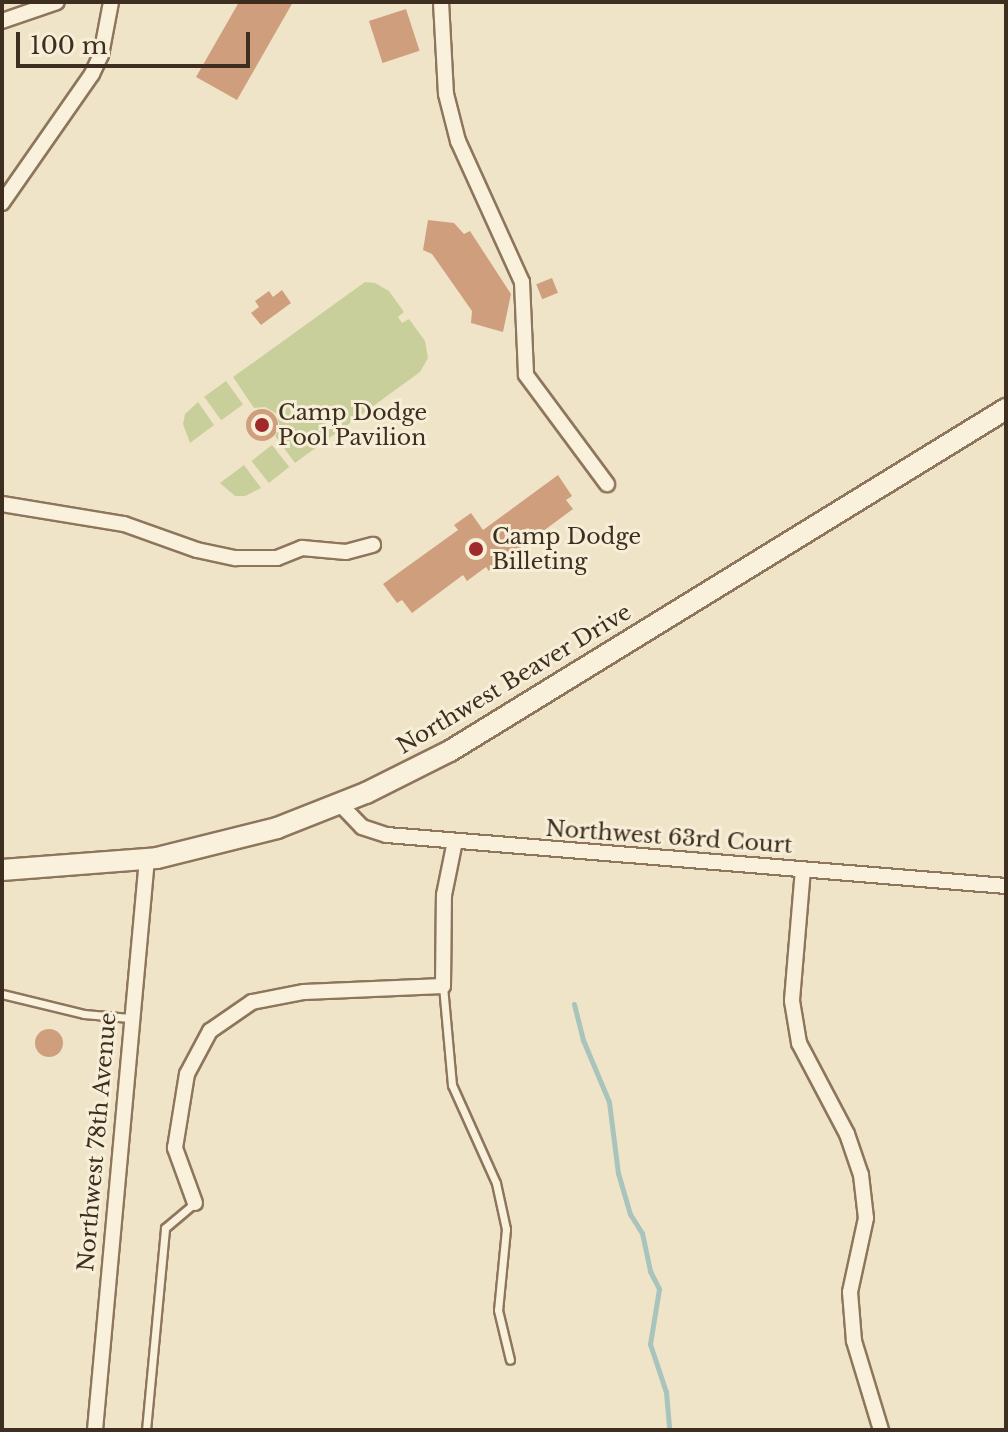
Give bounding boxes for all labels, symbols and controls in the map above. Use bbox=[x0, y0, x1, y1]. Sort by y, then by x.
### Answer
scale bar bbox=[20, 16, 254, 66]
text: 100 m bbox=[30, 31, 108, 60]
place label: Camp Dodge Pool Pavilion bbox=[278, 399, 427, 450]
marker: Camp Dodge Pool Pavilion bbox=[253, 416, 271, 434]
place label: Camp Dodge Billeting bbox=[492, 523, 641, 574]
marker: Camp Dodge Billeting bbox=[467, 540, 485, 558]
street label: Northwest Beaver Drive bbox=[392, 598, 636, 760]
street label: Northwest 63rd Court bbox=[545, 815, 793, 859]
street label: Northwest 78th Avenue bbox=[72, 1011, 122, 1273]

